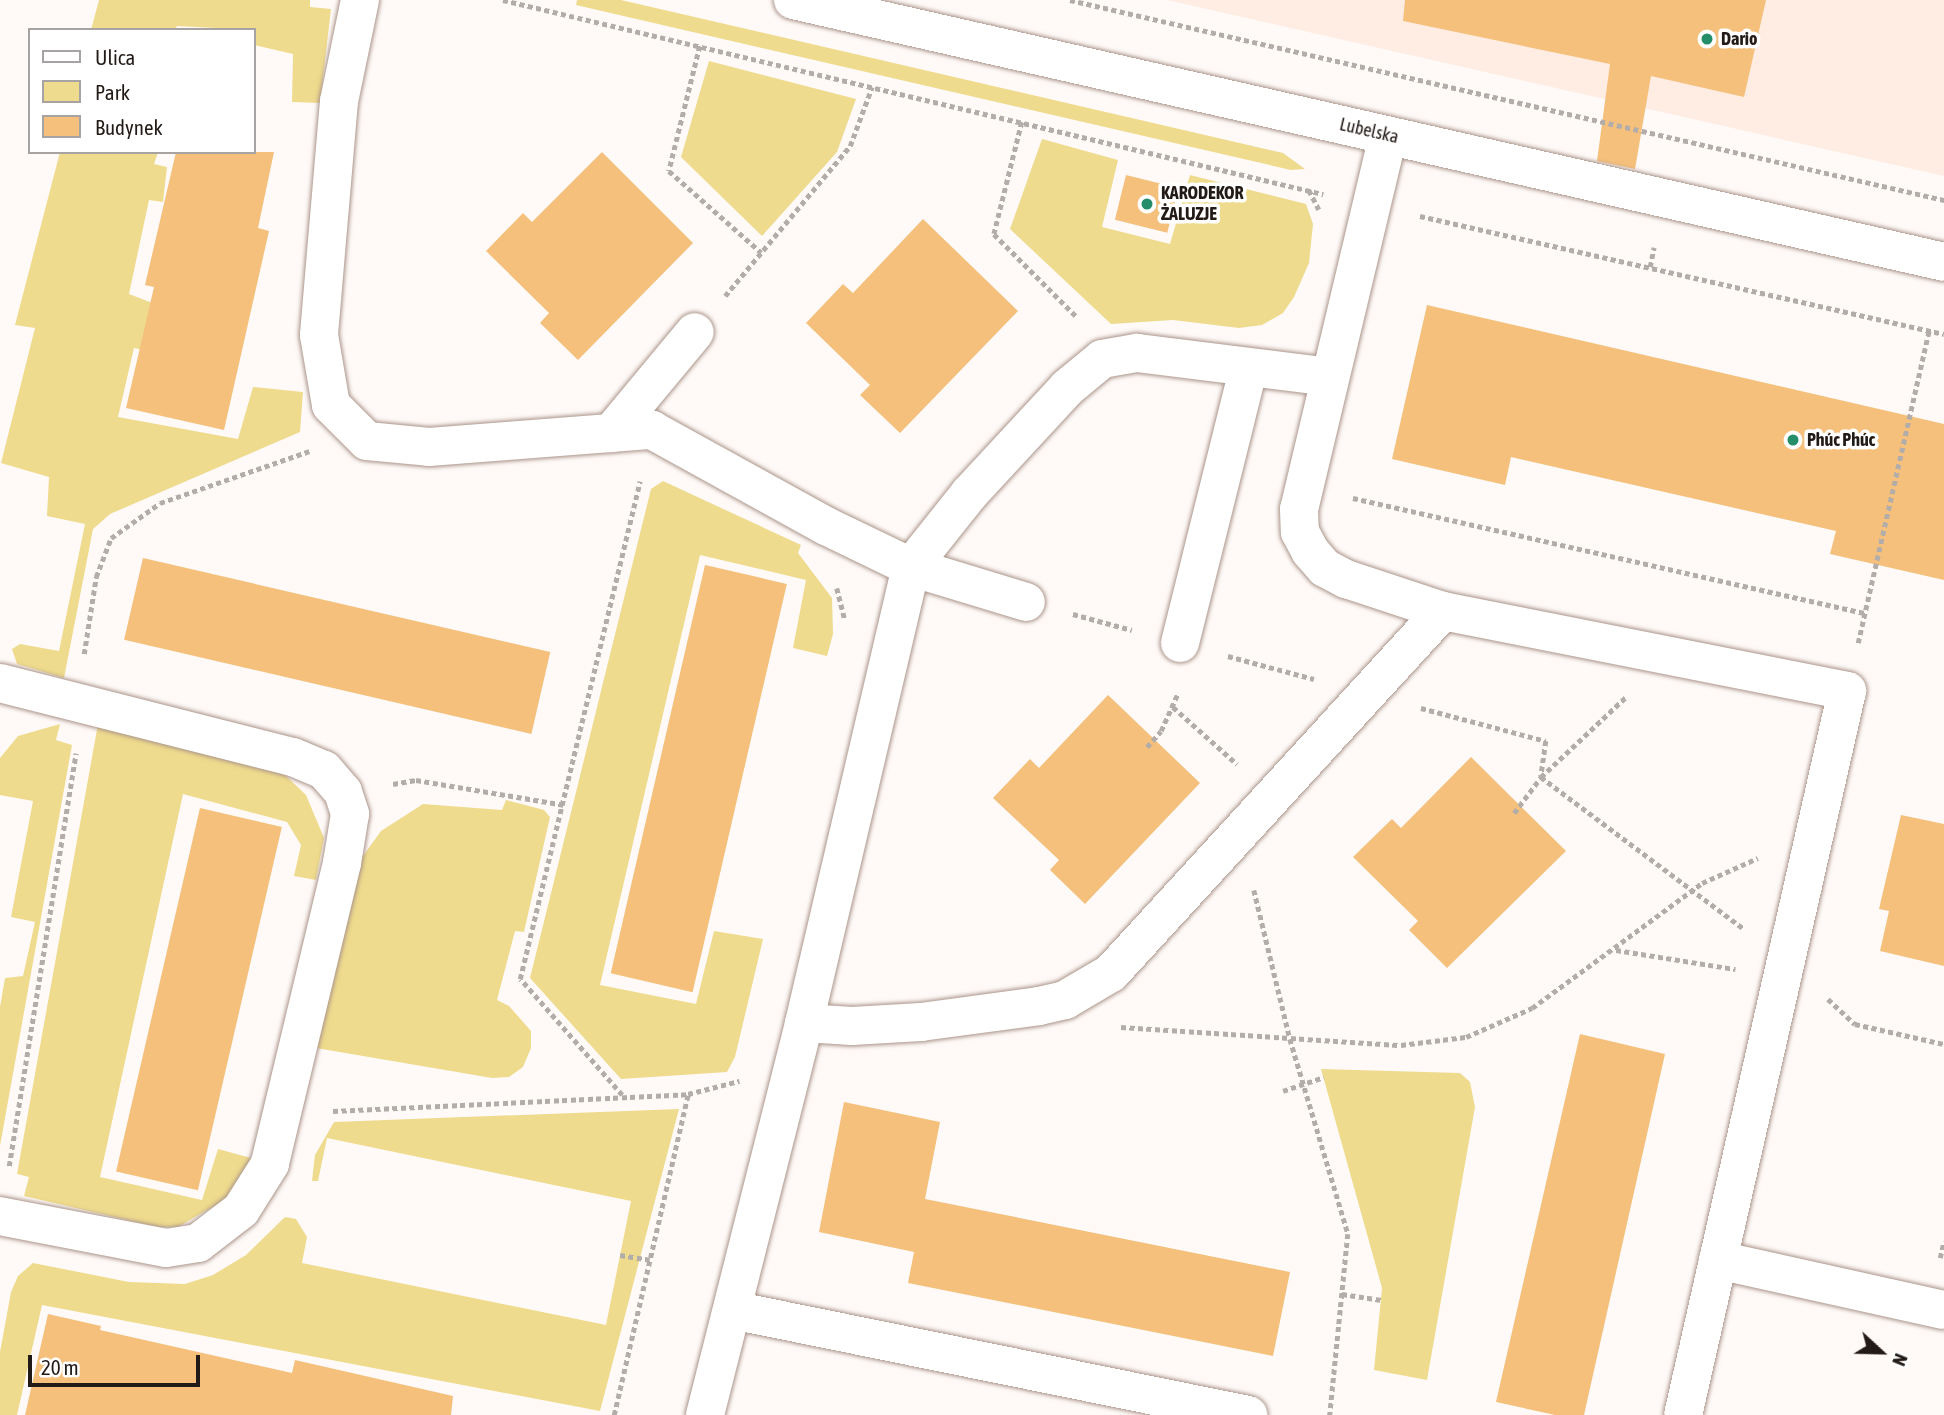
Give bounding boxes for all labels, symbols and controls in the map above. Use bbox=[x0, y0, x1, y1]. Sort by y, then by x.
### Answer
legend bbox=[28, 28, 256, 154]
place label: Dario bbox=[1721, 28, 1757, 50]
marker: Dario bbox=[1699, 31, 1715, 47]
text: Ulica bbox=[95, 45, 135, 69]
text: Park bbox=[95, 80, 130, 104]
street label: Lubelska bbox=[1337, 114, 1401, 148]
text: Budynek bbox=[95, 115, 163, 139]
place label: KARODEKOR ŻALUZJE bbox=[1161, 183, 1244, 226]
marker: KARODEKOR ŻALUZJE bbox=[1139, 196, 1155, 212]
place label: Phúc Phúc bbox=[1807, 429, 1875, 451]
marker: Phúc Phúc bbox=[1785, 432, 1801, 448]
north arrow bbox=[1846, 1317, 1916, 1387]
scale bar bbox=[32, 1342, 203, 1386]
text: N bbox=[1888, 1351, 1913, 1369]
text: 20 m bbox=[41, 1355, 79, 1379]

